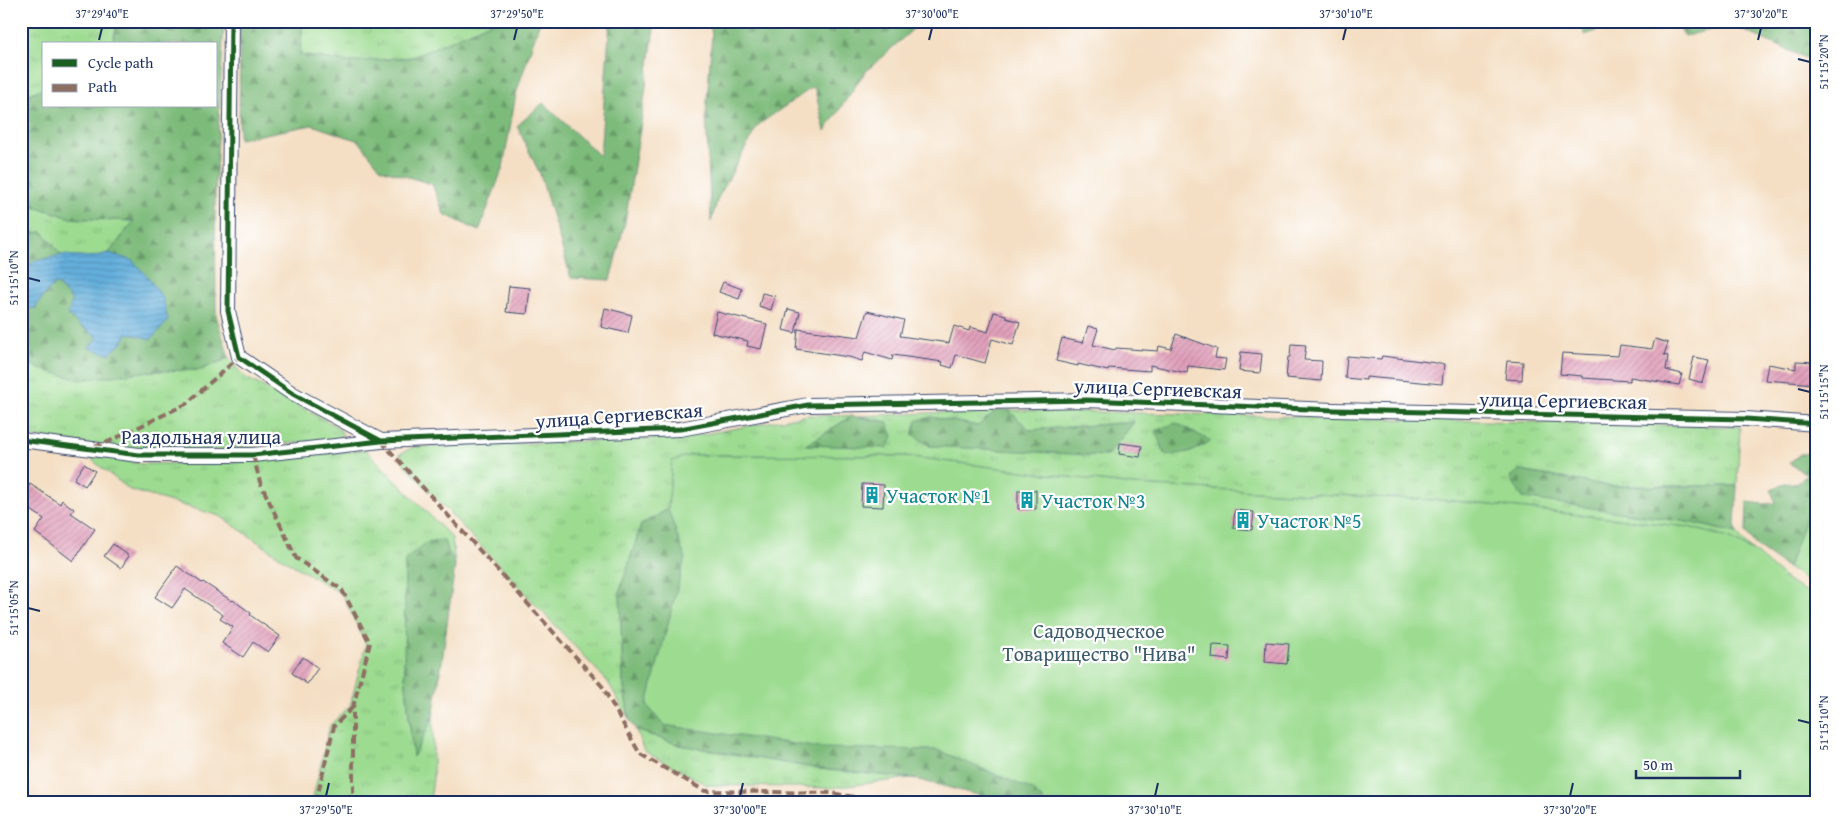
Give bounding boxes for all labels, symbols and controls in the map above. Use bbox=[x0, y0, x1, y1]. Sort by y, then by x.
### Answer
text: 37°29'40"E bbox=[75, 5, 129, 22]
text: 37°29'50"E bbox=[490, 5, 544, 22]
text: 37°30'00"E bbox=[905, 5, 959, 22]
text: 37°30'10"E bbox=[1319, 5, 1373, 22]
text: 37°30'20"E bbox=[1734, 5, 1788, 22]
text: 51°15'20"N bbox=[1815, 34, 1832, 90]
legend bbox=[42, 42, 218, 108]
text: Cycle path bbox=[88, 52, 154, 73]
text: Path bbox=[88, 76, 117, 97]
text: 51°15'10"N bbox=[5, 250, 22, 306]
text: 51°15'15"N bbox=[1815, 364, 1832, 420]
street label: улица Сергиевская bbox=[1073, 371, 1242, 405]
street label: улица Сергиевская bbox=[1478, 384, 1647, 416]
street label: улица Сергиевская bbox=[533, 395, 704, 435]
street label: Раздольная улица bbox=[121, 422, 282, 451]
place label: Участок №1 bbox=[886, 481, 991, 510]
building icon: Участок №1 bbox=[862, 485, 882, 505]
place label: Участок №3 bbox=[1041, 486, 1146, 515]
building icon: Участок №3 bbox=[1017, 490, 1037, 510]
place label: Участок №5 bbox=[1257, 506, 1362, 535]
building icon: Участок №5 bbox=[1233, 510, 1253, 530]
text: 51°15'05"N bbox=[5, 580, 22, 636]
park label: Садоводческое Товарищество "Нива" bbox=[1002, 616, 1196, 668]
text: 51°15'10"N bbox=[1815, 695, 1832, 751]
scale bar bbox=[1636, 748, 1739, 780]
text: 50 m bbox=[1643, 754, 1674, 775]
text: 37°29'50"E bbox=[299, 801, 353, 818]
text: 37°30'00"E bbox=[713, 801, 767, 818]
text: 37°30'10"E bbox=[1128, 801, 1182, 818]
text: 37°30'20"E bbox=[1543, 801, 1597, 818]

